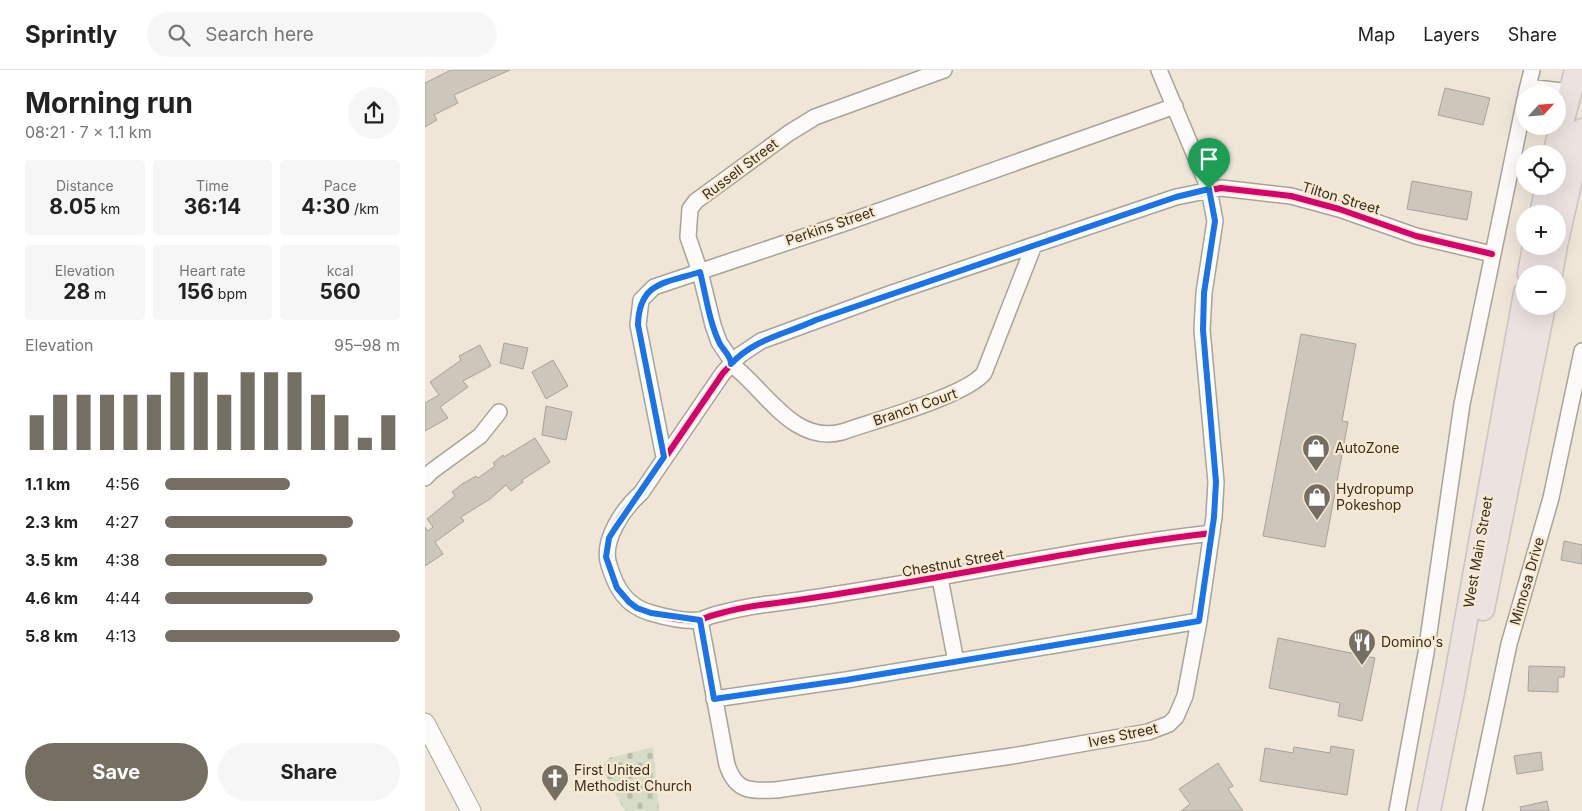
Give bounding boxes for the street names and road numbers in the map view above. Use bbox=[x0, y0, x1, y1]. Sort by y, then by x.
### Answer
street label: Russell Street bbox=[698, 134, 781, 203]
street label: Tilton Street bbox=[1300, 178, 1383, 218]
street label: Perkins Street bbox=[783, 202, 877, 249]
street label: Branch Court bbox=[871, 384, 959, 429]
street label: West Main Street bbox=[1459, 494, 1496, 609]
street label: Mimosa Drive bbox=[1506, 535, 1547, 627]
street label: Chestnut Street bbox=[901, 545, 1006, 580]
street label: Ives Street bbox=[1087, 719, 1160, 750]

